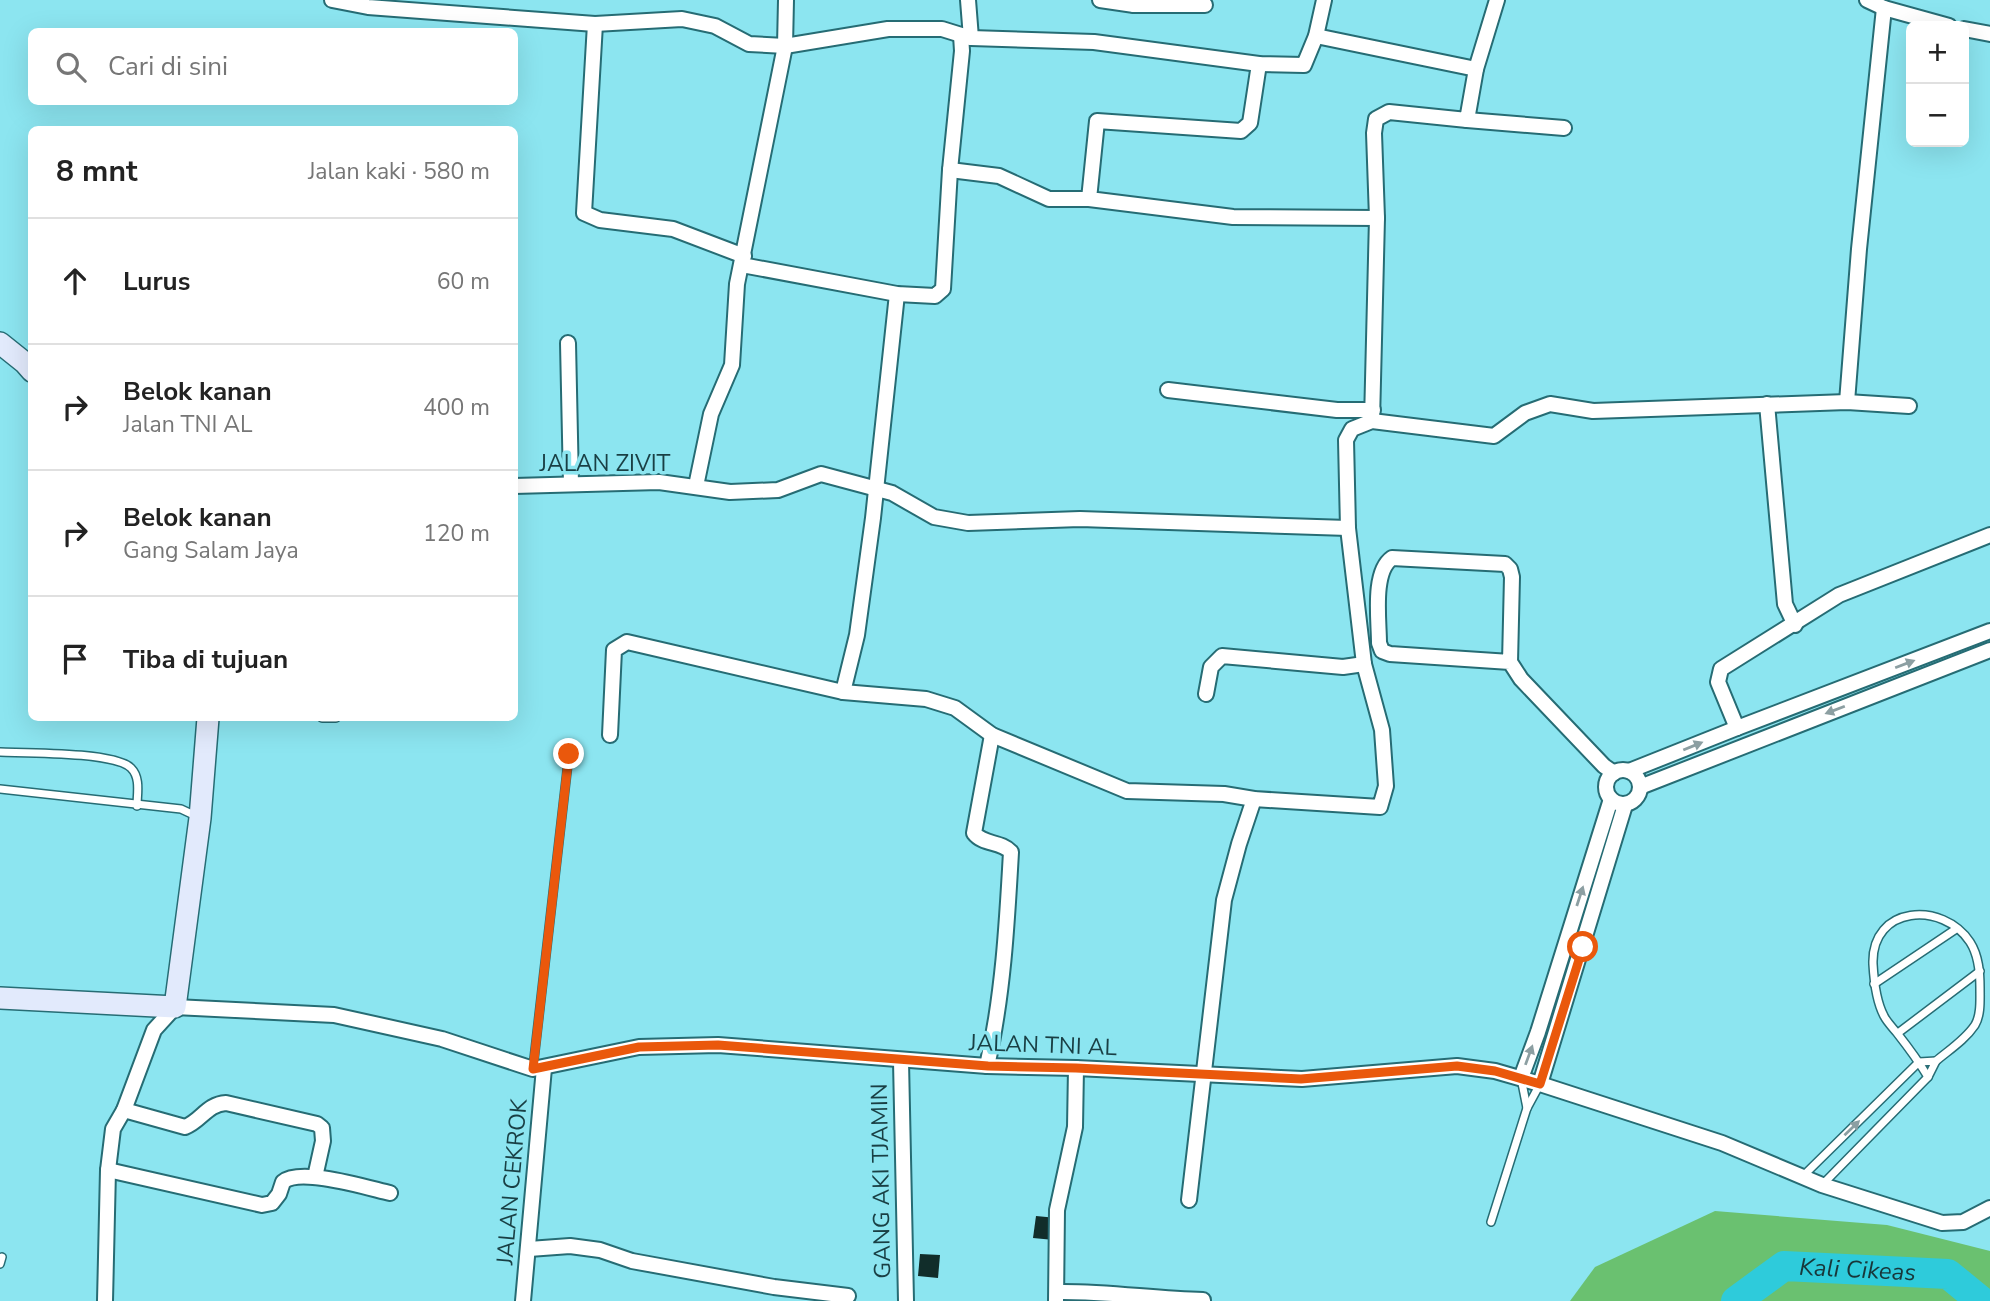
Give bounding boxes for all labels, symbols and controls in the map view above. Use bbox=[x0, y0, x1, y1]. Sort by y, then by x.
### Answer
map controls bbox=[1906, 21, 1969, 147]
button: + bbox=[1906, 21, 1969, 84]
search box bbox=[28, 28, 518, 105]
icon: search bbox=[52, 48, 90, 86]
text: Cari di sini bbox=[108, 49, 228, 84]
button: − bbox=[1906, 84, 1969, 147]
text: 8 mnt bbox=[56, 151, 137, 192]
text: Jalan kaki · 580 m bbox=[308, 156, 490, 187]
icon: ahead bbox=[56, 262, 94, 300]
text: Lurus bbox=[123, 264, 190, 299]
text: 60 m bbox=[437, 266, 490, 297]
text: Belok kanan bbox=[123, 374, 272, 409]
icon: right bbox=[56, 388, 94, 426]
text: 400 m bbox=[423, 392, 490, 423]
text: Jalan TNI AL bbox=[123, 409, 253, 440]
street label: JALAN ZIVIT bbox=[539, 448, 671, 479]
text: Belok kanan bbox=[123, 500, 272, 535]
icon: right bbox=[56, 514, 94, 552]
text: 120 m bbox=[423, 518, 490, 549]
text: Gang Salam Jaya bbox=[123, 535, 299, 566]
icon: arrive bbox=[56, 640, 94, 678]
text: Tiba di tujuan bbox=[123, 642, 288, 677]
one-way arrow bbox=[1894, 658, 1915, 669]
one-way arrow bbox=[1825, 705, 1846, 716]
route end bbox=[553, 738, 584, 769]
one-way arrow bbox=[1682, 740, 1703, 751]
one-way arrow bbox=[1575, 886, 1585, 907]
route start bbox=[1567, 931, 1598, 962]
street label: JALAN TNI AL bbox=[968, 1027, 1118, 1063]
one-way arrow bbox=[1524, 1044, 1535, 1065]
street label: GANG AKI TJAMIN bbox=[864, 1083, 898, 1279]
street label: JALAN CEKROK bbox=[489, 1097, 535, 1267]
one-way arrow bbox=[1843, 1120, 1860, 1137]
water label: Kali Cikeas bbox=[1798, 1251, 1917, 1288]

